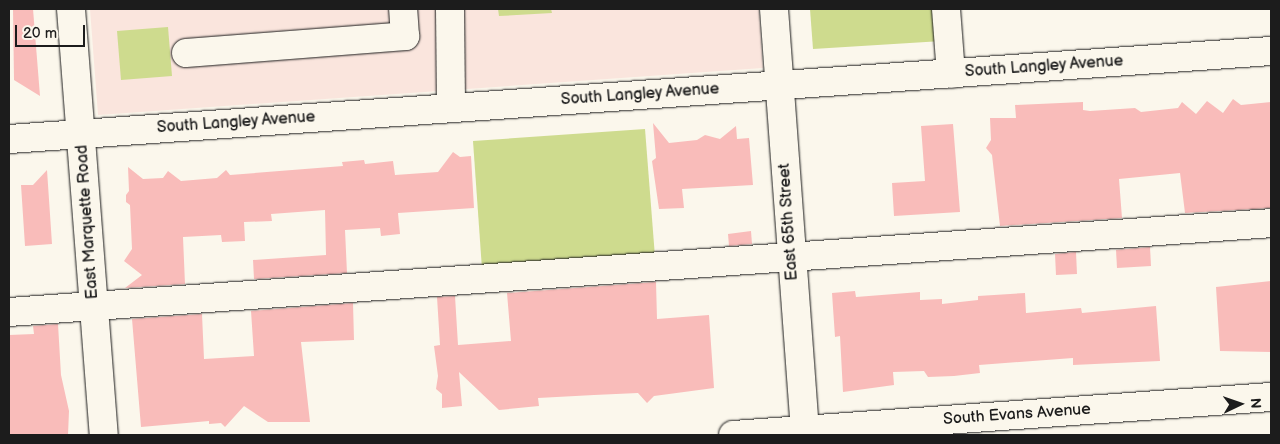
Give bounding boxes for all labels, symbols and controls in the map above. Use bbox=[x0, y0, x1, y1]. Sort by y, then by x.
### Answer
scale bar bbox=[18, 15, 88, 47]
text: 20 m bbox=[23, 24, 57, 43]
street label: South Langley Avenue bbox=[964, 52, 1124, 82]
street label: South Langley Avenue bbox=[560, 80, 720, 110]
street label: South Langley Avenue bbox=[156, 108, 316, 138]
street label: East Marquette Road bbox=[73, 144, 103, 300]
street label: East 65th Street bbox=[775, 163, 803, 281]
north arrow bbox=[1215, 379, 1265, 429]
text: N bbox=[1247, 397, 1264, 409]
street label: South Evans Avenue bbox=[943, 400, 1091, 430]

